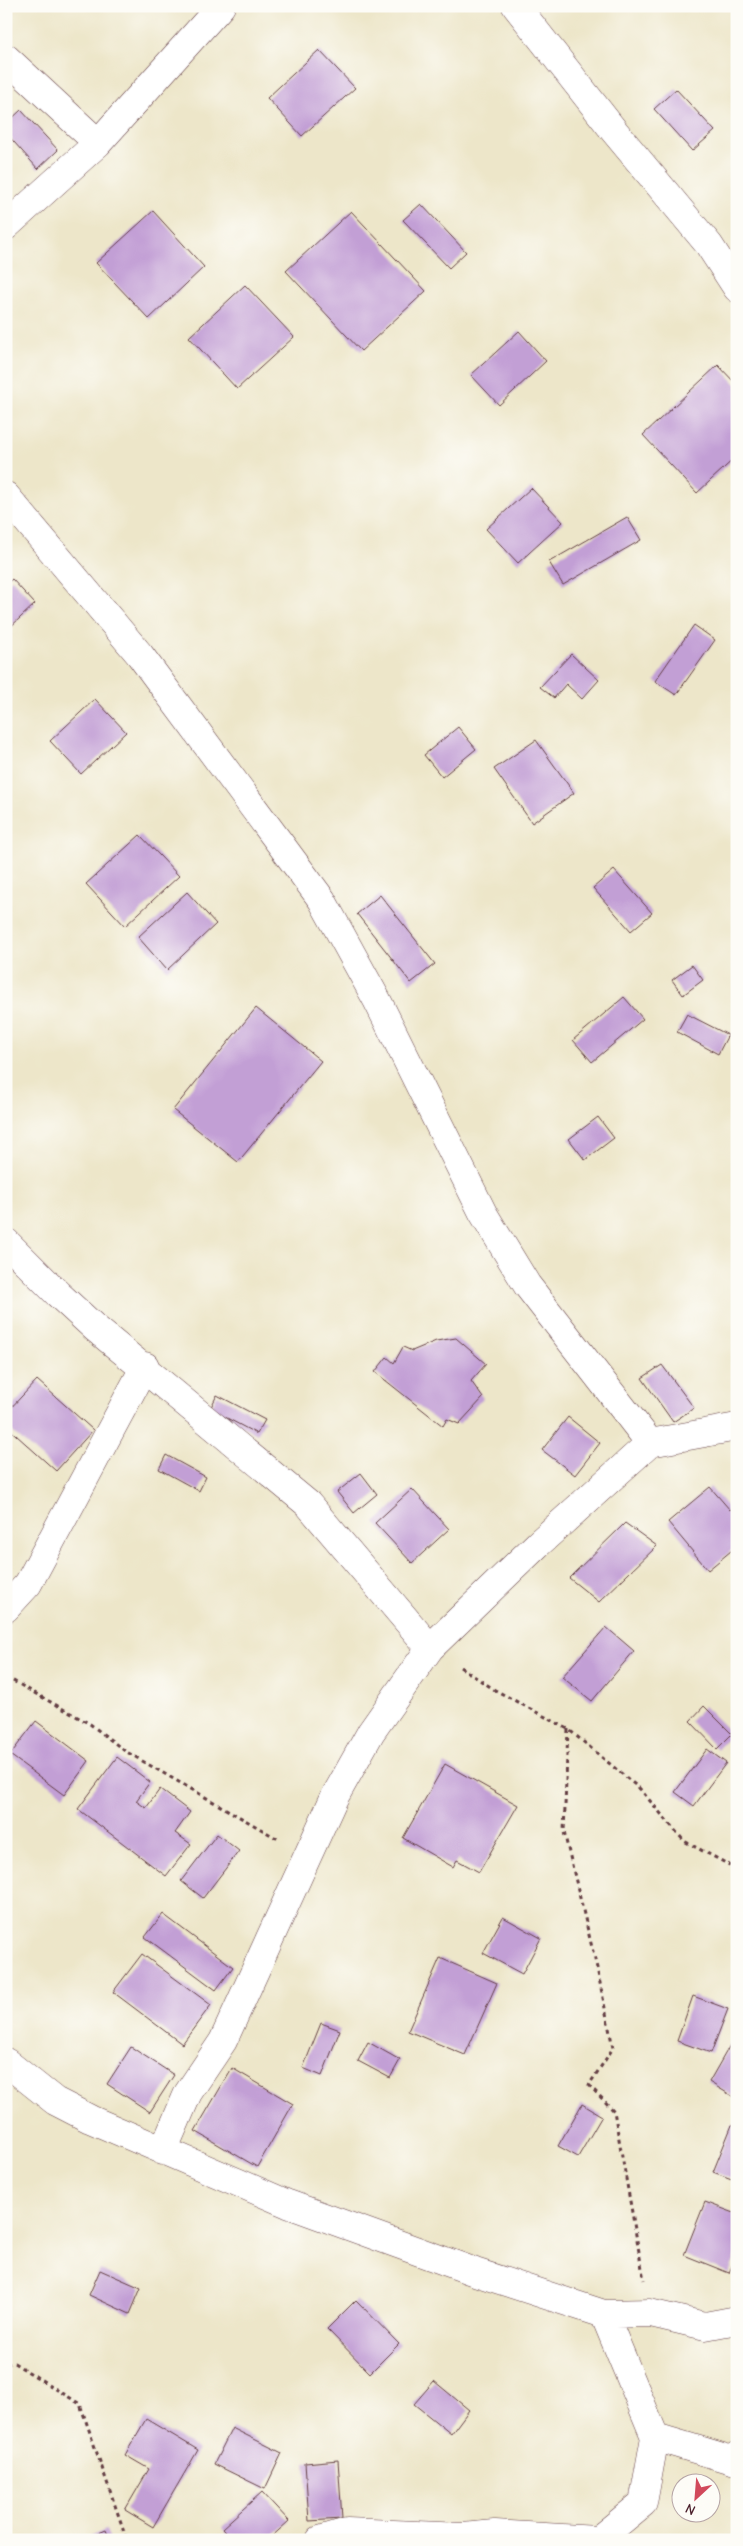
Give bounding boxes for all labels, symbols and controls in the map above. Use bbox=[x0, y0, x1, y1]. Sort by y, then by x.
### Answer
north arrow bbox=[670, 2474, 720, 2524]
text: N bbox=[683, 2500, 698, 2519]

